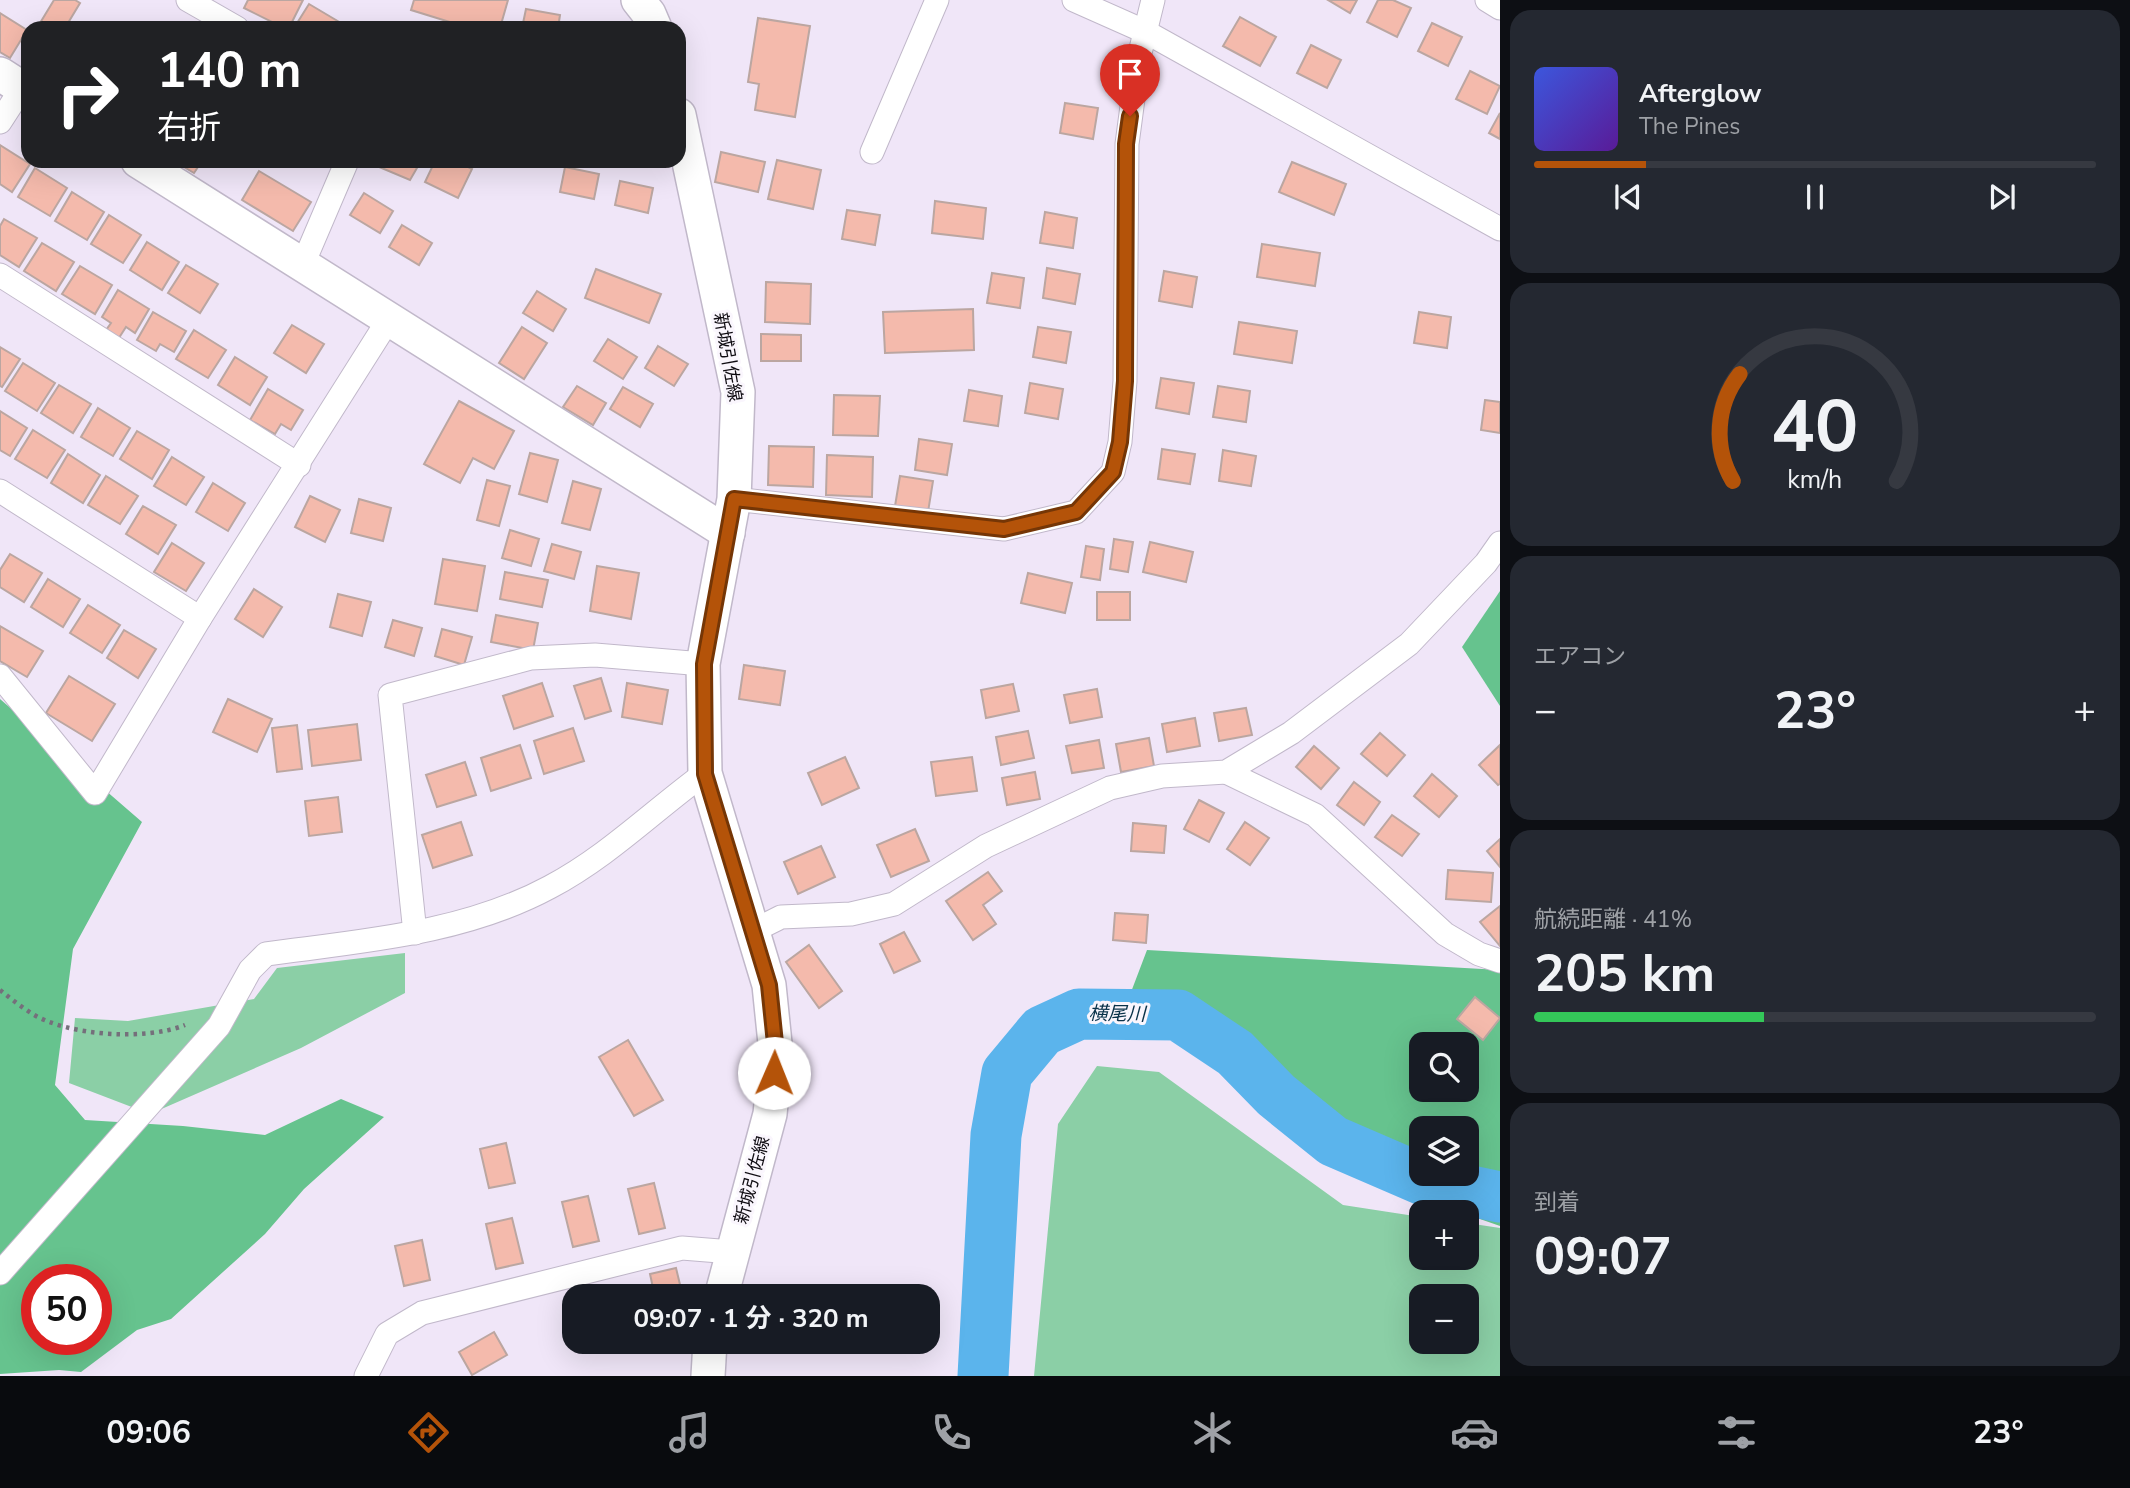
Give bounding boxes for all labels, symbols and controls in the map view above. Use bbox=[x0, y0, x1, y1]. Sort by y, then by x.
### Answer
text: 140 m bbox=[157, 37, 301, 104]
pin bbox=[1100, 44, 1160, 116]
icon: right bbox=[42, 49, 133, 140]
icon: arrive bbox=[1111, 55, 1149, 93]
text: Afterglow bbox=[1639, 76, 1762, 111]
text: 右折 bbox=[157, 106, 221, 149]
text: The Pines bbox=[1639, 111, 1740, 142]
icon: previous bbox=[1609, 178, 1647, 216]
icon: pause bbox=[1796, 178, 1834, 216]
icon: next bbox=[1983, 178, 2021, 216]
street label: 新城引佐線 bbox=[708, 311, 748, 403]
text: 40 bbox=[1771, 377, 1859, 477]
text: km/h bbox=[1787, 463, 1843, 497]
text: エアコン bbox=[1534, 641, 1626, 672]
text: 23° bbox=[1774, 675, 1856, 746]
text: − bbox=[1534, 685, 1557, 736]
text: + bbox=[2073, 685, 2096, 736]
text: 航続距離 · 41% bbox=[1534, 904, 1692, 935]
text: 205 km bbox=[1534, 938, 1715, 1009]
water label: 横尾川 bbox=[1088, 1001, 1148, 1028]
map controls bbox=[1409, 1032, 1479, 1354]
button: search bbox=[1409, 1032, 1479, 1102]
position arrow bbox=[737, 1036, 811, 1110]
button: layers bbox=[1409, 1116, 1479, 1186]
street label: 新城引佐線 bbox=[729, 1133, 775, 1227]
text: 到着 bbox=[1534, 1187, 1580, 1218]
button: + bbox=[1409, 1200, 1479, 1270]
text: 09:07 bbox=[1534, 1221, 1672, 1292]
speed limit sign: 50 bbox=[21, 1264, 112, 1355]
button: − bbox=[1409, 1284, 1479, 1354]
text: 09:07 · 1 分 · 320 m bbox=[633, 1301, 869, 1336]
icon: directions bbox=[404, 1408, 453, 1457]
icon: music bbox=[665, 1408, 714, 1457]
icon: phone bbox=[927, 1408, 976, 1457]
icon: climate bbox=[1188, 1408, 1237, 1457]
icon: car bbox=[1450, 1408, 1499, 1457]
icon: filters bbox=[1712, 1408, 1761, 1457]
text: 09:06 bbox=[106, 1411, 191, 1454]
text: 23° bbox=[1973, 1411, 2024, 1454]

